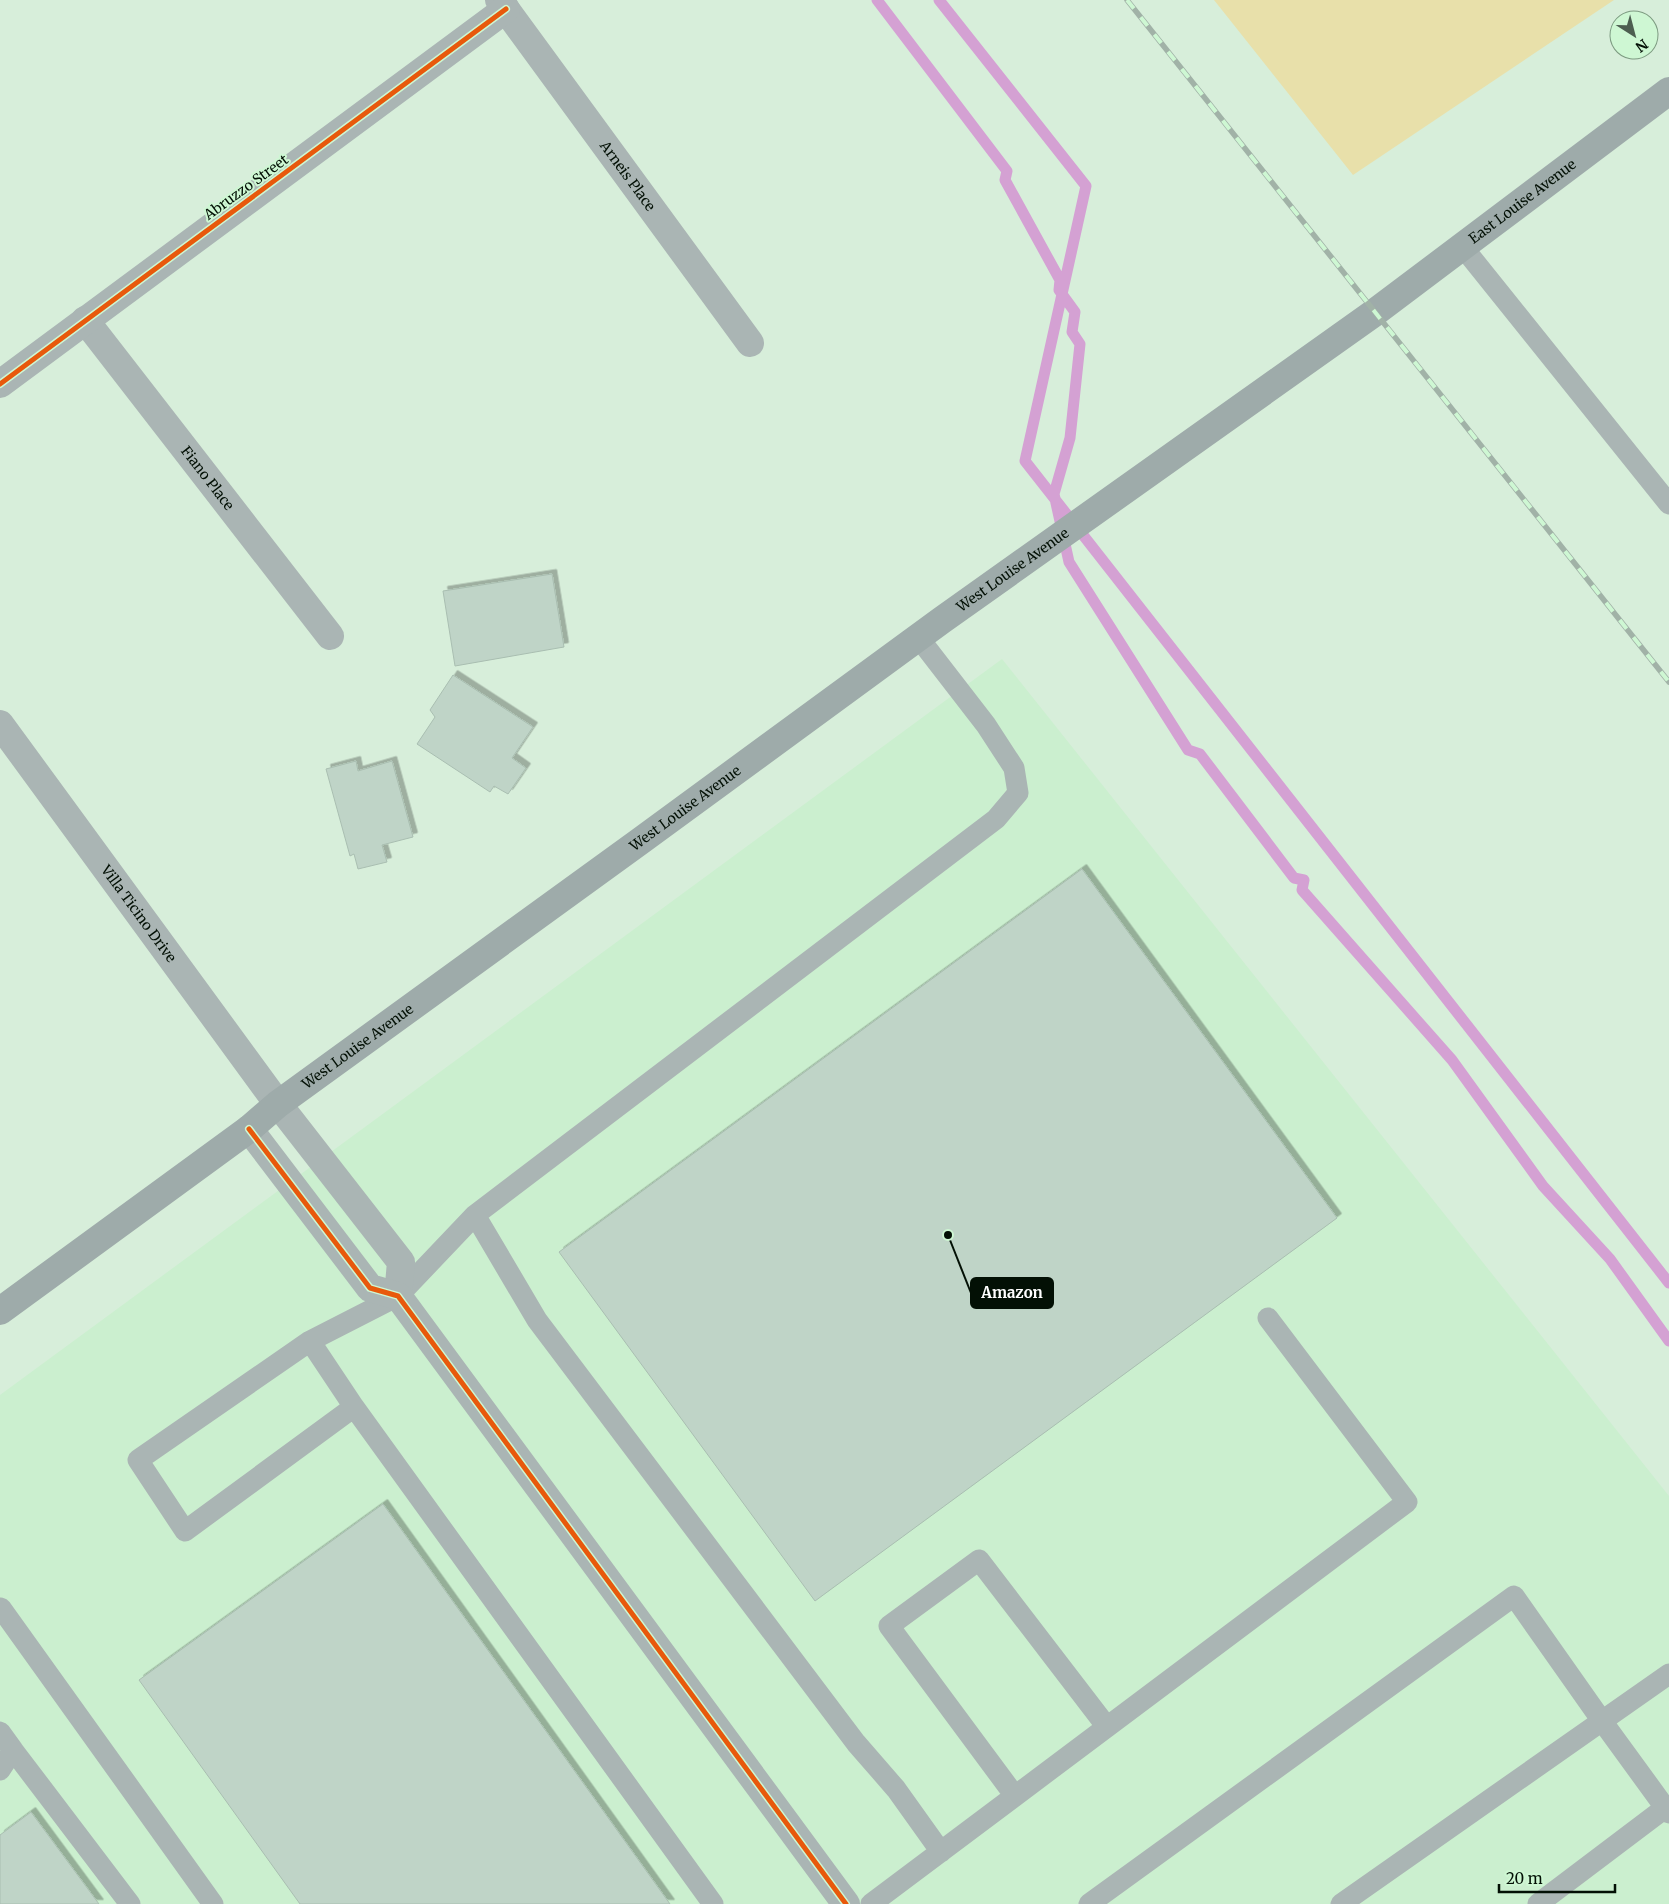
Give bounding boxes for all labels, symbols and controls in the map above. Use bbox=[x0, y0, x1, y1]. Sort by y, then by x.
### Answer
north arrow bbox=[1609, 10, 1659, 60]
text: N bbox=[1632, 35, 1651, 56]
street label: Arneis Place bbox=[595, 136, 659, 215]
street label: Abruzzo Street bbox=[199, 150, 292, 224]
street label: East Louise Avenue bbox=[1465, 155, 1580, 248]
street label: Fiano Place bbox=[177, 442, 238, 514]
street label: West Louise Avenue bbox=[952, 524, 1072, 616]
street label: West Louise Avenue bbox=[625, 761, 744, 855]
street label: Villa Ticino Drive bbox=[97, 861, 180, 966]
street label: West Louise Avenue bbox=[297, 1000, 417, 1093]
callout: Amazon bbox=[971, 1278, 1053, 1308]
text: Amazon bbox=[980, 1283, 1043, 1302]
scale bar bbox=[1499, 1862, 1615, 1894]
text: 20 m bbox=[1506, 1869, 1543, 1888]

